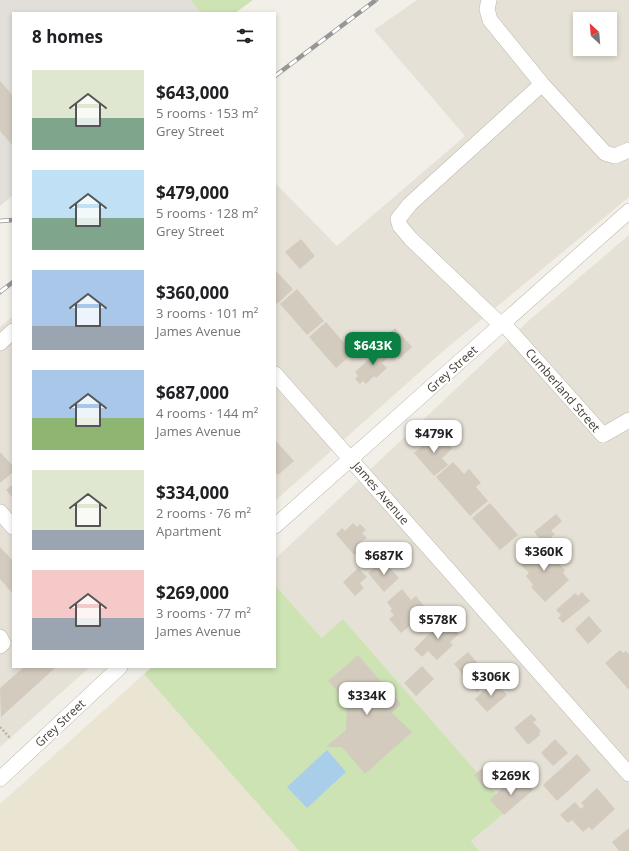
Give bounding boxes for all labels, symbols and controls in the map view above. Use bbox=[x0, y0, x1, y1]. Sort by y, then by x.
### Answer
north arrow bbox=[573, 12, 617, 56]
map controls bbox=[573, 12, 617, 56]
text: 8 homes bbox=[32, 25, 103, 48]
icon: filters bbox=[234, 25, 256, 47]
text: $643,000 bbox=[156, 81, 229, 104]
icon: home bbox=[64, 86, 112, 134]
text: 5 rooms · 153 m² bbox=[156, 104, 258, 122]
text: Grey Street bbox=[156, 122, 224, 140]
text: $479,000 bbox=[156, 181, 229, 204]
icon: home bbox=[64, 186, 112, 234]
text: 5 rooms · 128 m² bbox=[156, 204, 258, 222]
text: Grey Street bbox=[156, 222, 224, 240]
text: $360,000 bbox=[156, 281, 229, 304]
icon: home bbox=[64, 286, 112, 334]
text: 3 rooms · 101 m² bbox=[156, 304, 258, 322]
text: James Avenue bbox=[156, 322, 241, 340]
pin: $643K bbox=[345, 332, 401, 366]
text: $643K bbox=[354, 336, 392, 354]
street label: Grey Street bbox=[423, 342, 481, 396]
street label: Cumberland Street bbox=[522, 344, 604, 436]
text: $687,000 bbox=[156, 381, 229, 404]
icon: home bbox=[64, 386, 112, 434]
text: 4 rooms · 144 m² bbox=[156, 404, 258, 422]
pin: $479K bbox=[406, 420, 462, 454]
text: James Avenue bbox=[156, 422, 241, 440]
text: $479K bbox=[415, 424, 453, 442]
street label: James Avenue bbox=[348, 457, 413, 528]
text: $334,000 bbox=[156, 481, 229, 504]
icon: home bbox=[64, 486, 112, 534]
text: 2 rooms · 76 m² bbox=[156, 504, 251, 522]
text: Apartment bbox=[156, 522, 221, 540]
pin: $360K bbox=[516, 538, 572, 572]
pin: $687K bbox=[356, 542, 412, 576]
text: $360K bbox=[525, 542, 563, 560]
text: $687K bbox=[365, 546, 403, 564]
text: $269,000 bbox=[156, 581, 229, 604]
icon: home bbox=[64, 586, 112, 634]
text: 3 rooms · 77 m² bbox=[156, 604, 251, 622]
pin: $578K bbox=[410, 606, 466, 640]
text: $578K bbox=[419, 610, 457, 628]
text: James Avenue bbox=[156, 622, 241, 640]
pin: $306K bbox=[463, 663, 519, 697]
text: $306K bbox=[472, 667, 510, 685]
pin: $334K bbox=[339, 682, 395, 716]
text: $334K bbox=[348, 686, 386, 704]
street label: Grey Street bbox=[31, 695, 89, 751]
pin: $269K bbox=[483, 762, 539, 796]
text: $269K bbox=[492, 766, 530, 784]

